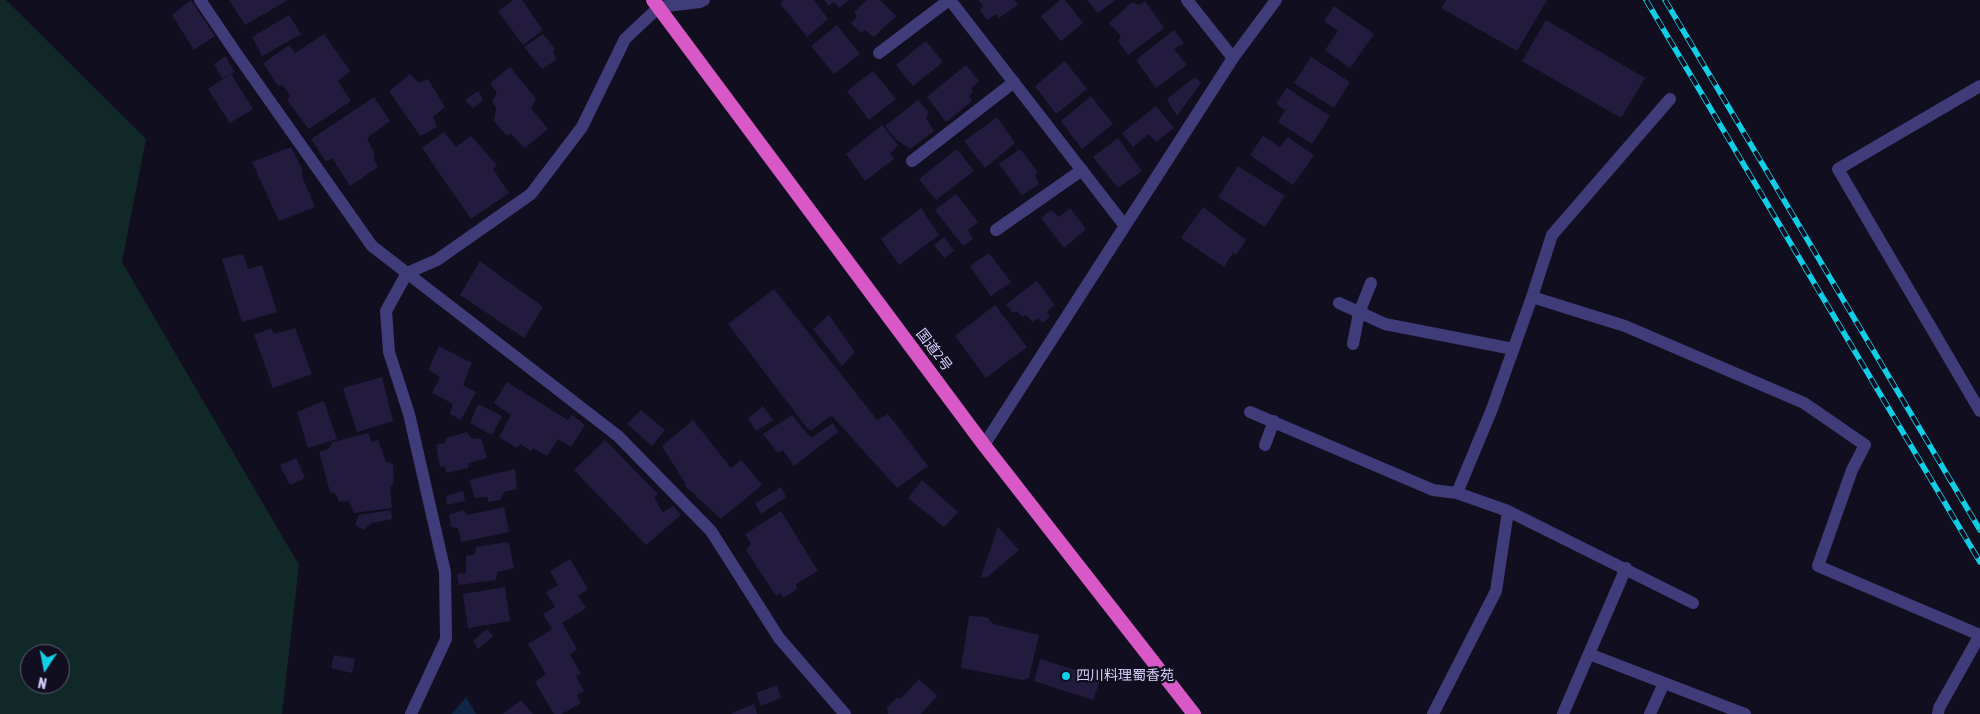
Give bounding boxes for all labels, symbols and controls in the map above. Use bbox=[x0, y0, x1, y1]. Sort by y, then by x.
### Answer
street label: 国道2号 bbox=[913, 326, 955, 374]
north arrow bbox=[20, 644, 70, 694]
place label: 四川料理蜀香苑 bbox=[1076, 668, 1174, 684]
marker: 四川料理蜀香苑 bbox=[1060, 670, 1072, 682]
text: N bbox=[37, 674, 48, 691]

